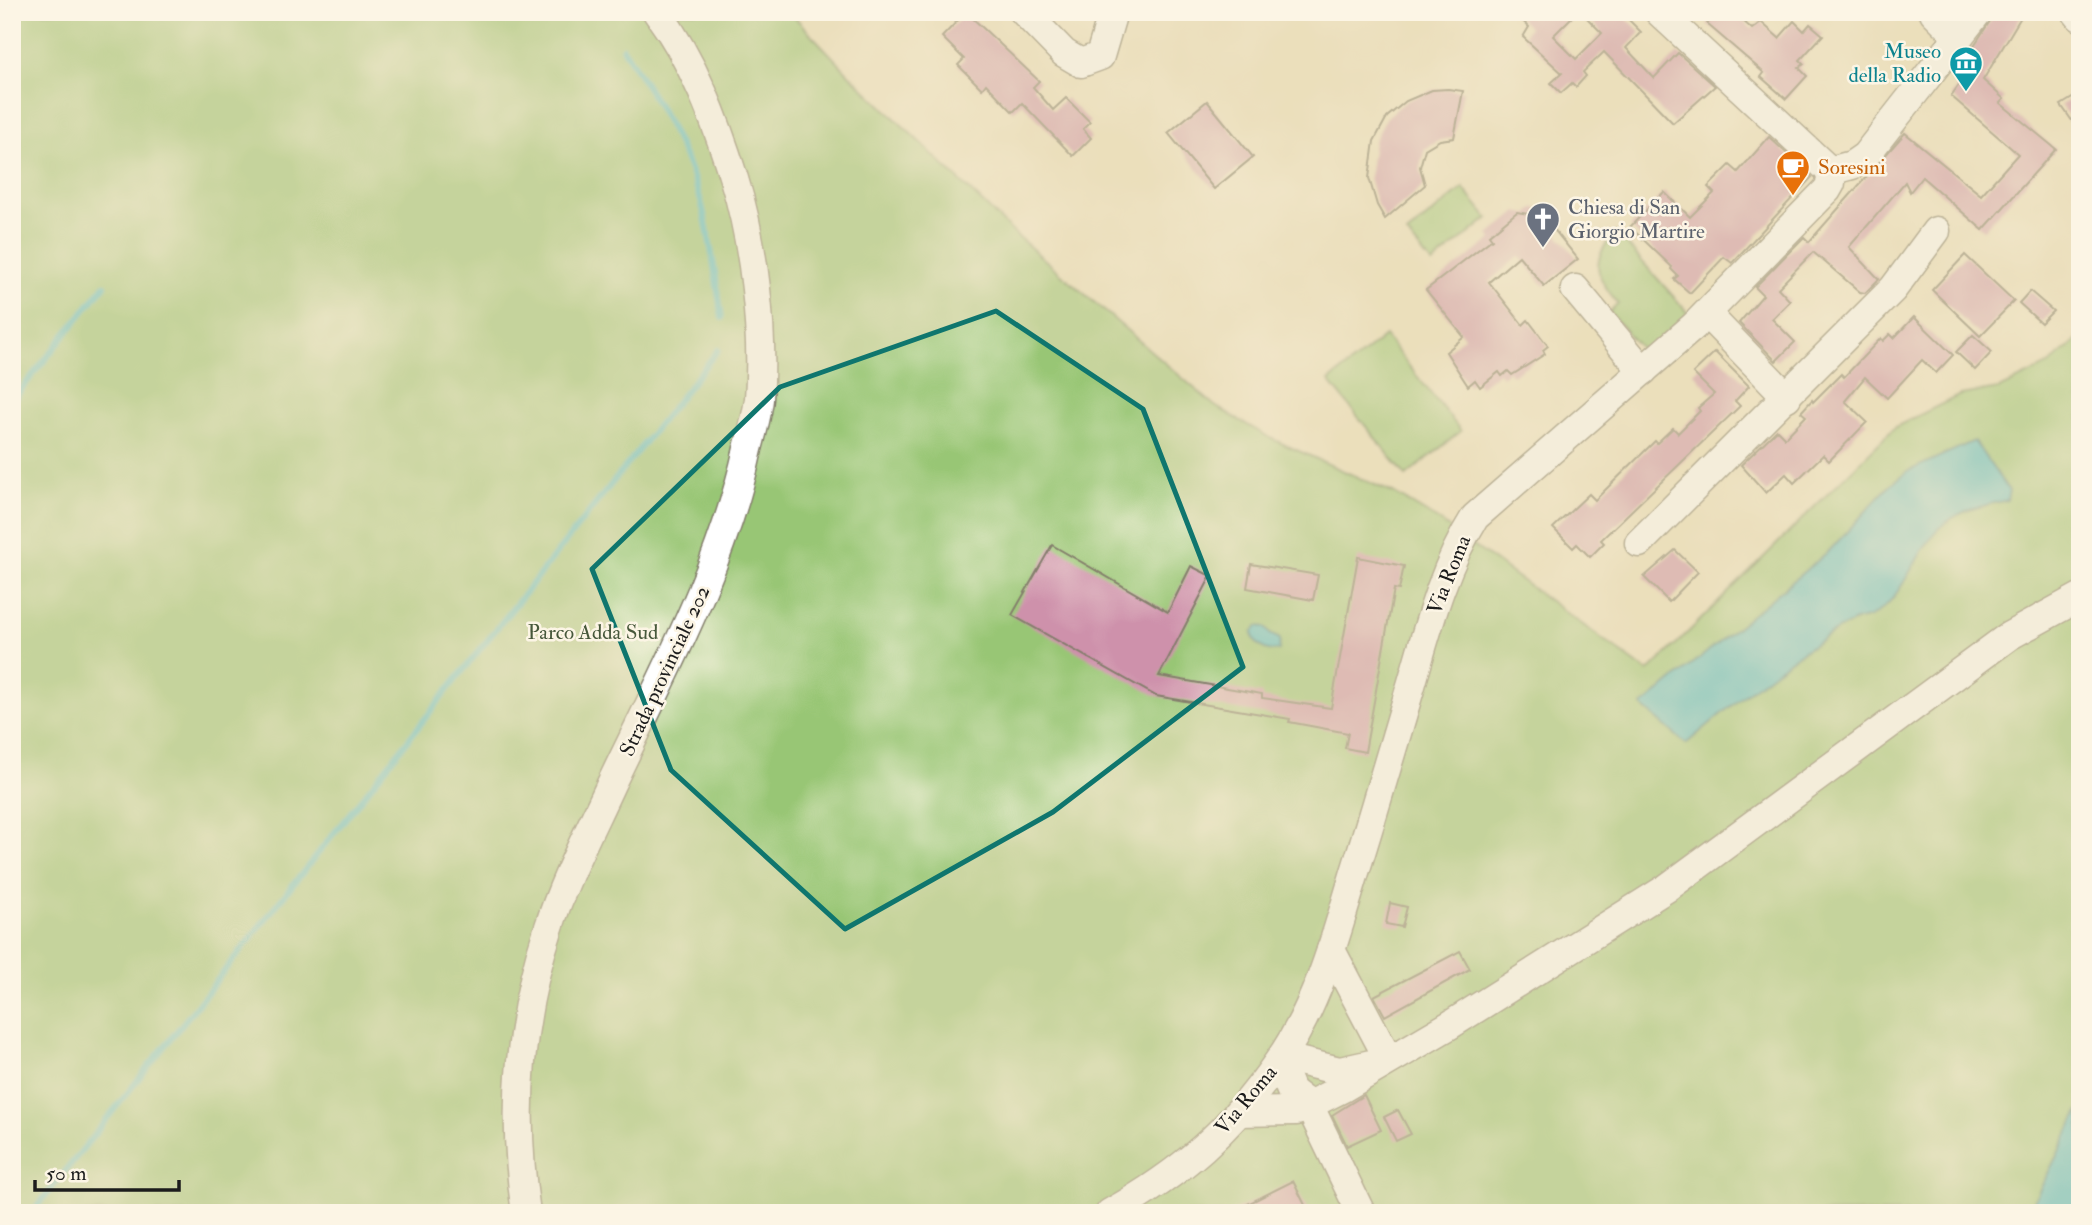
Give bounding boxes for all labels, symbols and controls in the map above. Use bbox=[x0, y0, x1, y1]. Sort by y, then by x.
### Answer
place label: Museo della Radio bbox=[1848, 38, 1941, 89]
museum icon: Museo della Radio bbox=[1947, 44, 1985, 93]
cafe icon: Soresini bbox=[1774, 148, 1812, 197]
place label: Soresini bbox=[1818, 154, 1886, 181]
place label: Chiesa di San Giorgio Martire bbox=[1568, 194, 1705, 245]
church icon: Chiesa di San Giorgio Martire bbox=[1524, 200, 1562, 249]
street label: Via Roma bbox=[1421, 531, 1477, 619]
street label: Strada provinciale 202 bbox=[614, 581, 716, 761]
park label: Parco Adda Sud bbox=[528, 619, 659, 646]
street label: Via Roma bbox=[1209, 1059, 1283, 1141]
scale bar bbox=[35, 1148, 178, 1192]
text: 50 m bbox=[46, 1160, 87, 1187]

